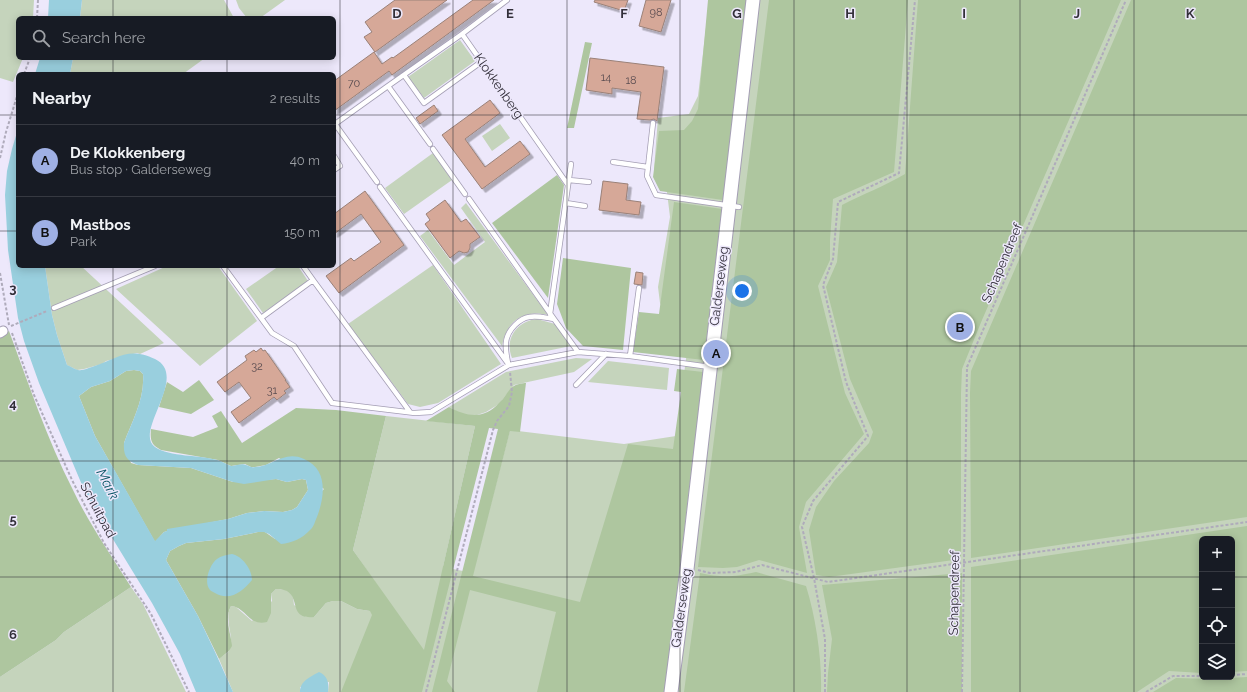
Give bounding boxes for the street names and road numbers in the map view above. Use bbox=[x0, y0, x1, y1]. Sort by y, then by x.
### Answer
street label: Klokkenberg bbox=[471, 50, 527, 122]
street label: Schapendreef bbox=[979, 220, 1026, 305]
street label: Galderseweg bbox=[707, 245, 731, 327]
street label: Schuitpad bbox=[77, 480, 119, 540]
street label: Schapendreef bbox=[946, 550, 962, 636]
street label: Galderseweg bbox=[668, 567, 694, 649]

